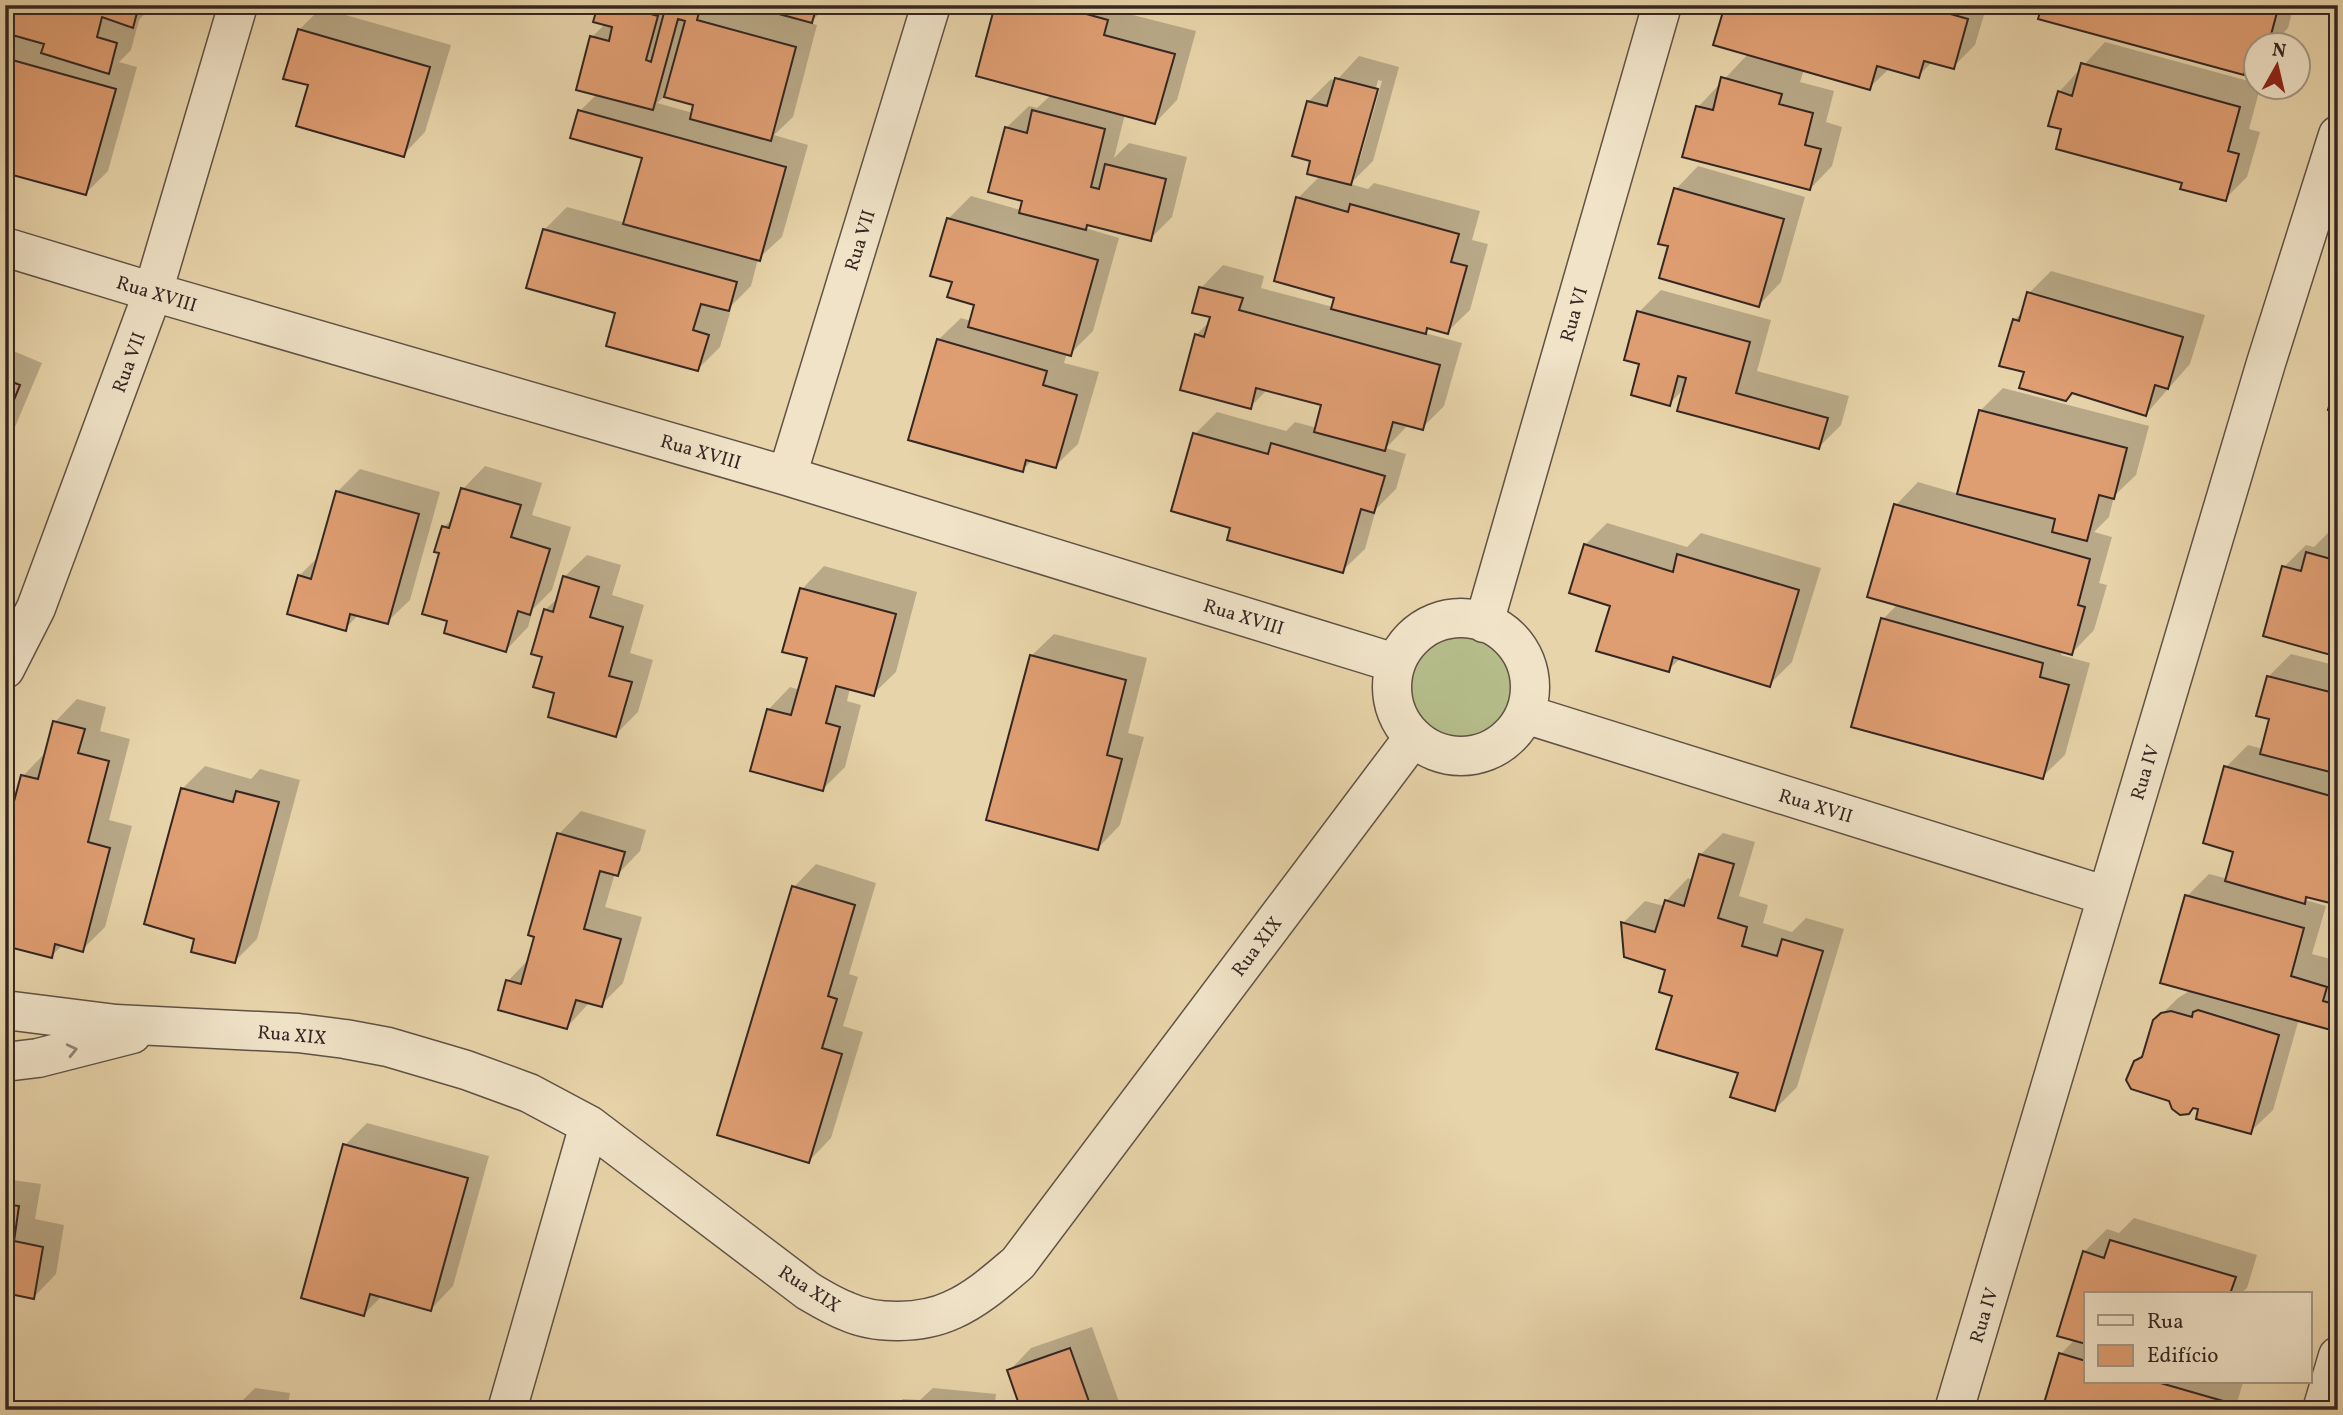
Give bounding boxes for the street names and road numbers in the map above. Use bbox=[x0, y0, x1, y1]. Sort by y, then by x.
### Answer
street label: Rua VII bbox=[839, 207, 883, 274]
street label: Rua XVIII bbox=[113, 270, 200, 319]
street label: Rua VI bbox=[1555, 284, 1595, 345]
street label: Rua VII bbox=[107, 329, 153, 397]
street label: Rua XVIII bbox=[657, 429, 744, 477]
street label: Rua XVIII bbox=[1200, 593, 1287, 642]
street label: Rua IV bbox=[2125, 742, 2167, 804]
street label: Rua XVII bbox=[1775, 783, 1856, 830]
street label: Rua XIX bbox=[1226, 912, 1289, 983]
street label: Rua XIX bbox=[256, 1020, 327, 1052]
street label: Rua XIX bbox=[773, 1260, 845, 1319]
street label: Rua IV bbox=[1964, 1285, 2006, 1347]

